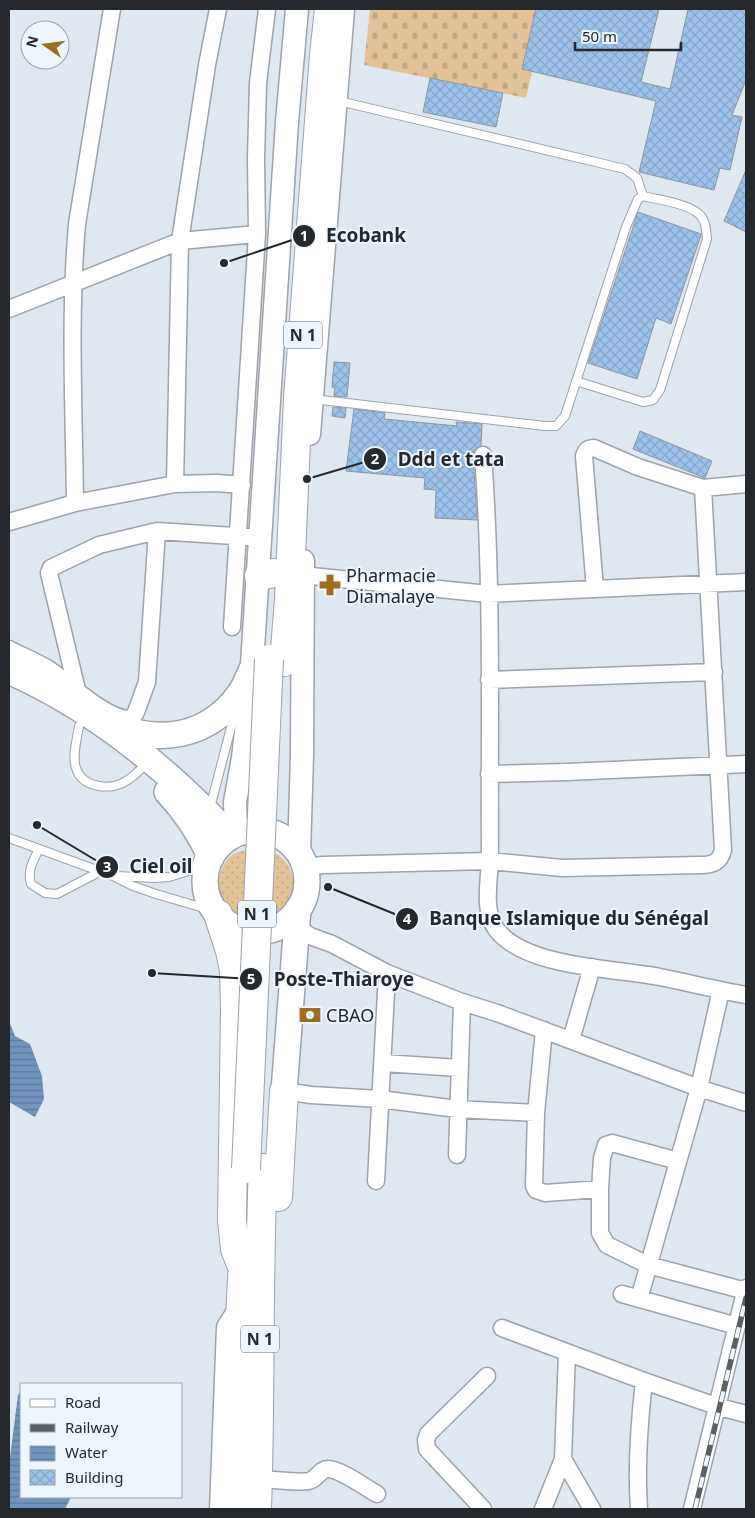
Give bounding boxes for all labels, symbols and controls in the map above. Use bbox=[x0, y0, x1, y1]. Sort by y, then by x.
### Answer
north arrow bbox=[20, 20, 70, 70]
scale bar bbox=[575, 20, 681, 52]
text: 50 m bbox=[582, 26, 617, 46]
text: N bbox=[21, 34, 42, 50]
callout: Ecobank bbox=[291, 219, 416, 253]
text: Ecobank bbox=[326, 222, 406, 248]
text: 1 bbox=[300, 225, 308, 245]
road number: N 1 bbox=[284, 322, 322, 348]
callout: Ddd et tata bbox=[362, 442, 514, 476]
text: Ddd et tata bbox=[398, 446, 504, 472]
text: 2 bbox=[371, 448, 380, 468]
place label: Pharmacie Diamalaye bbox=[346, 563, 436, 608]
pharmacy icon: Pharmacie Diamalaye bbox=[317, 572, 343, 598]
callout: Ciel oil bbox=[95, 850, 203, 884]
text: Ciel oil bbox=[129, 853, 193, 879]
text: 3 bbox=[103, 856, 111, 876]
road number: N 1 bbox=[238, 901, 276, 928]
callout: Banque Islamique du Sénégal bbox=[395, 902, 719, 936]
text: Banque Islamique du Sénégal bbox=[429, 905, 709, 931]
text: 4 bbox=[403, 908, 412, 928]
callout: Poste-Thiaroye bbox=[239, 962, 424, 996]
text: Poste-Thiaroye bbox=[274, 966, 414, 992]
text: 5 bbox=[247, 968, 255, 988]
bank icon: CBAO bbox=[297, 1002, 323, 1028]
place label: CBAO bbox=[326, 1003, 374, 1027]
road number: N 1 bbox=[241, 1326, 279, 1352]
legend bbox=[20, 1383, 182, 1498]
text: Road bbox=[65, 1392, 101, 1412]
text: Railway bbox=[65, 1417, 119, 1437]
text: Water bbox=[65, 1442, 107, 1462]
text: Building bbox=[65, 1467, 123, 1487]

